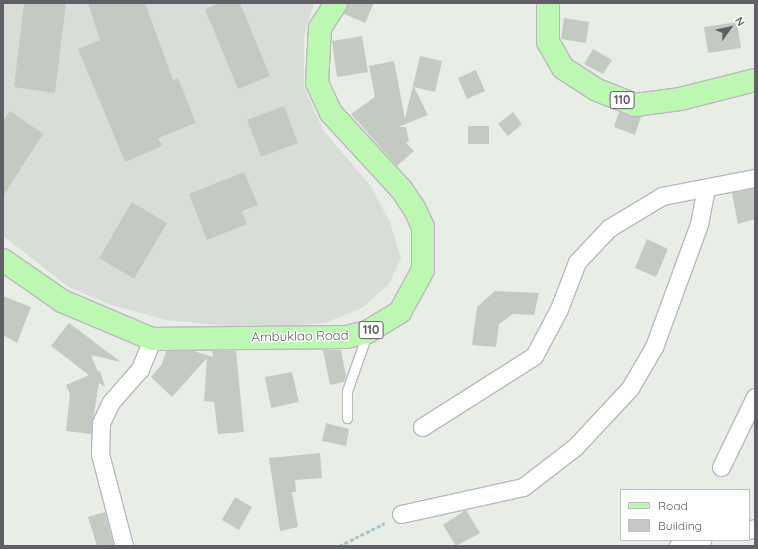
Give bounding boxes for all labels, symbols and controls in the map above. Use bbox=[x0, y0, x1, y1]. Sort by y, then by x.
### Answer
north arrow bbox=[710, 8, 750, 48]
text: N bbox=[732, 14, 748, 29]
road number: 110 bbox=[609, 90, 635, 110]
road number: 110 bbox=[358, 320, 384, 340]
street label: Ambuklao Road bbox=[251, 327, 349, 345]
legend bbox=[620, 489, 750, 541]
text: Road bbox=[658, 498, 688, 513]
text: Building bbox=[658, 518, 702, 533]

